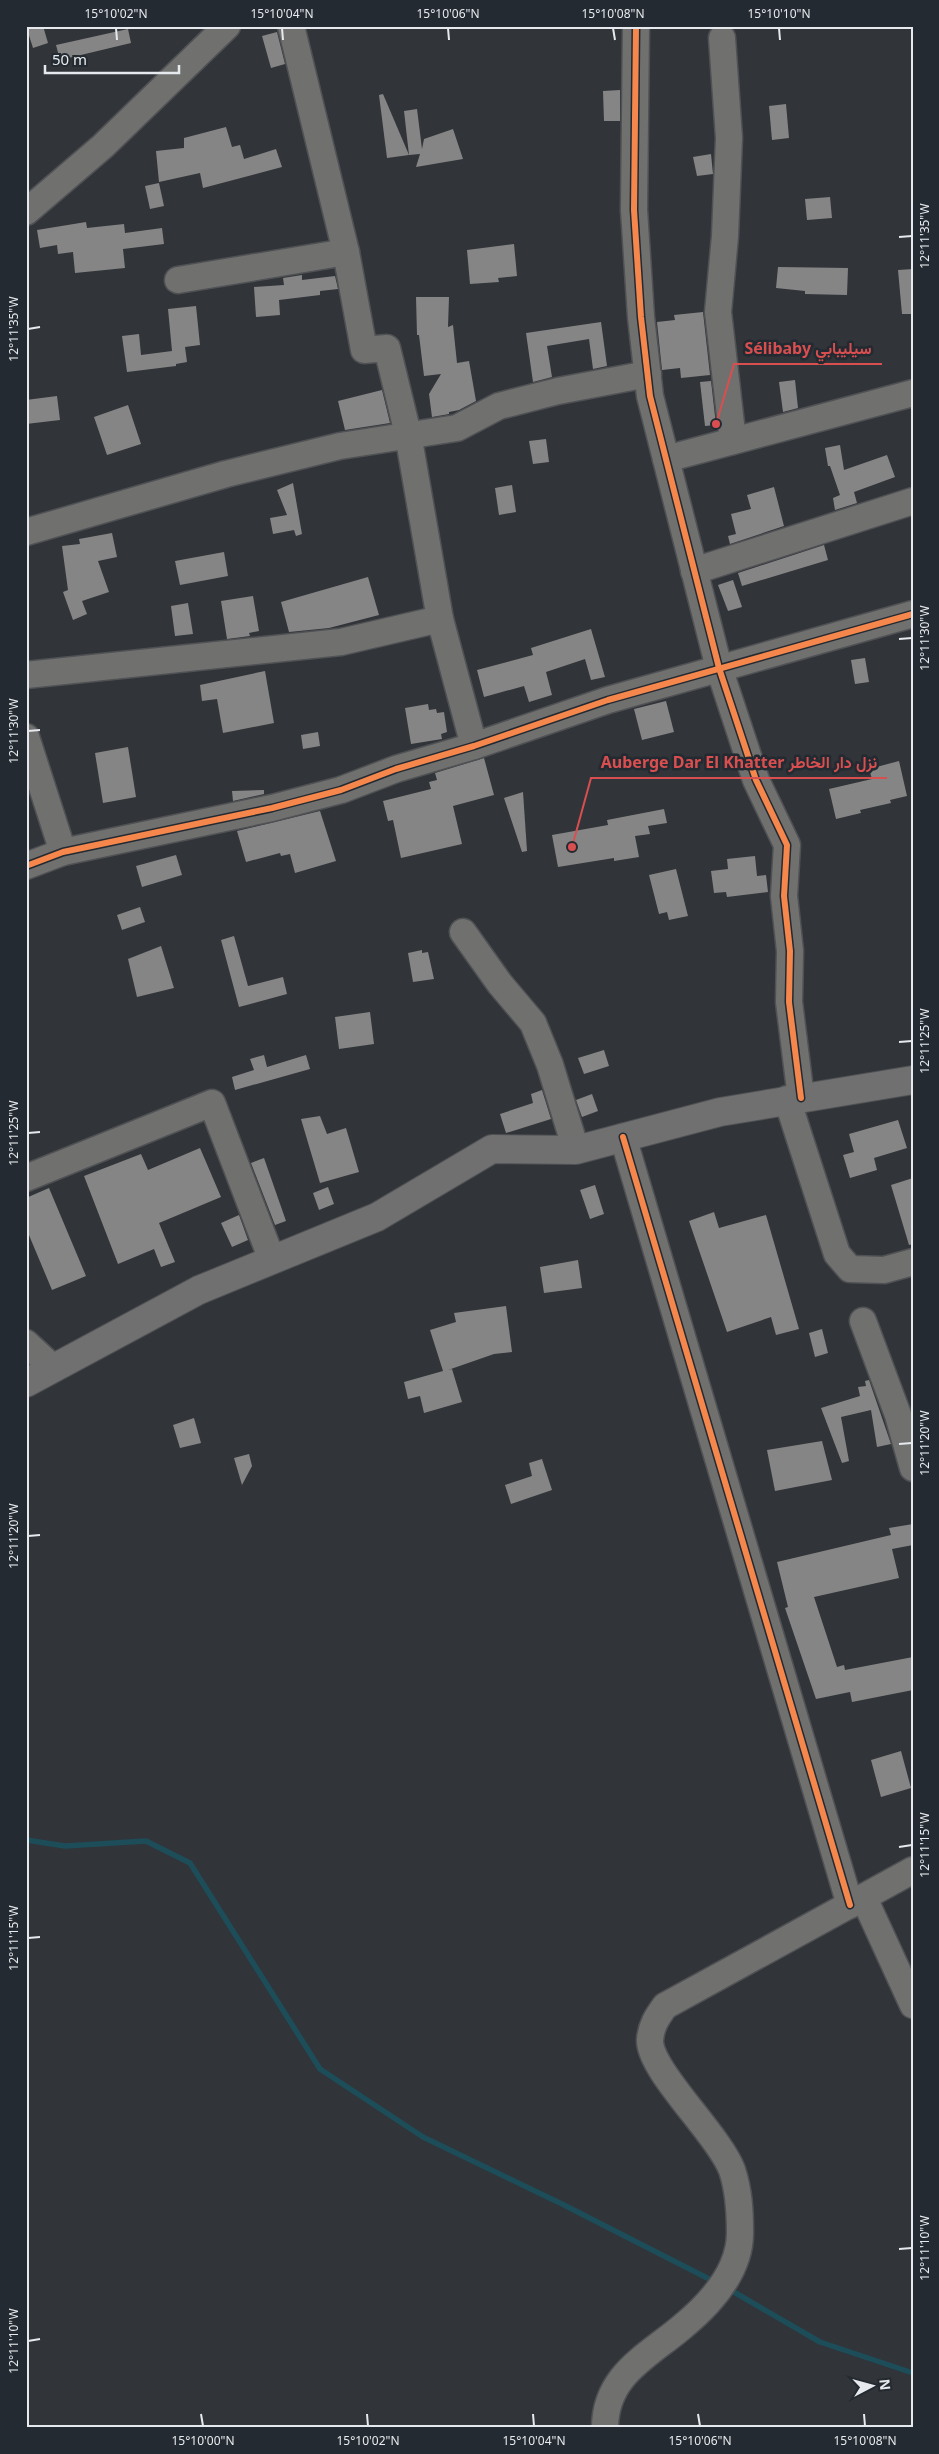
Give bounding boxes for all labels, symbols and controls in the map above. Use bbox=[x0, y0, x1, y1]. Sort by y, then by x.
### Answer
text: 15°10'02"N bbox=[84, 5, 148, 22]
text: 15°10'04"N bbox=[250, 5, 314, 22]
text: 15°10'06"N bbox=[416, 5, 480, 22]
text: 15°10'08"N bbox=[581, 5, 645, 22]
text: 15°10'10"N bbox=[747, 5, 811, 22]
scale bar bbox=[45, 42, 179, 74]
text: 50 m bbox=[52, 49, 87, 69]
text: 12°11'35"W bbox=[916, 203, 933, 269]
text: 12°11'35"W bbox=[5, 296, 22, 362]
callout: Sélibaby سيليبابي bbox=[734, 333, 882, 364]
text: Sélibaby سيليبابي bbox=[744, 337, 872, 362]
text: 12°11'30"W bbox=[916, 605, 933, 671]
text: 12°11'30"W bbox=[5, 698, 22, 764]
callout: Auberge Dar El Khatter نزل دار الخاطر bbox=[591, 747, 887, 778]
text: Auberge Dar El Khatter نزل دار الخاطر bbox=[601, 751, 877, 773]
text: 12°11'25"W bbox=[916, 1008, 933, 1074]
text: 12°11'25"W bbox=[5, 1100, 22, 1166]
text: 12°11'20"W bbox=[916, 1410, 933, 1476]
text: 12°11'20"W bbox=[5, 1503, 22, 1569]
text: 12°11'15"W bbox=[916, 1812, 933, 1878]
text: 12°11'15"W bbox=[5, 1905, 22, 1971]
text: 12°11'10"W bbox=[916, 2215, 933, 2281]
text: 12°11'10"W bbox=[5, 2308, 22, 2374]
north arrow bbox=[846, 2362, 896, 2412]
text: N bbox=[875, 2378, 895, 2391]
text: 15°10'00"N bbox=[171, 2432, 235, 2449]
text: 15°10'02"N bbox=[336, 2432, 400, 2449]
text: 15°10'04"N bbox=[502, 2432, 566, 2449]
text: 15°10'06"N bbox=[668, 2432, 732, 2449]
text: 15°10'08"N bbox=[833, 2432, 897, 2449]

